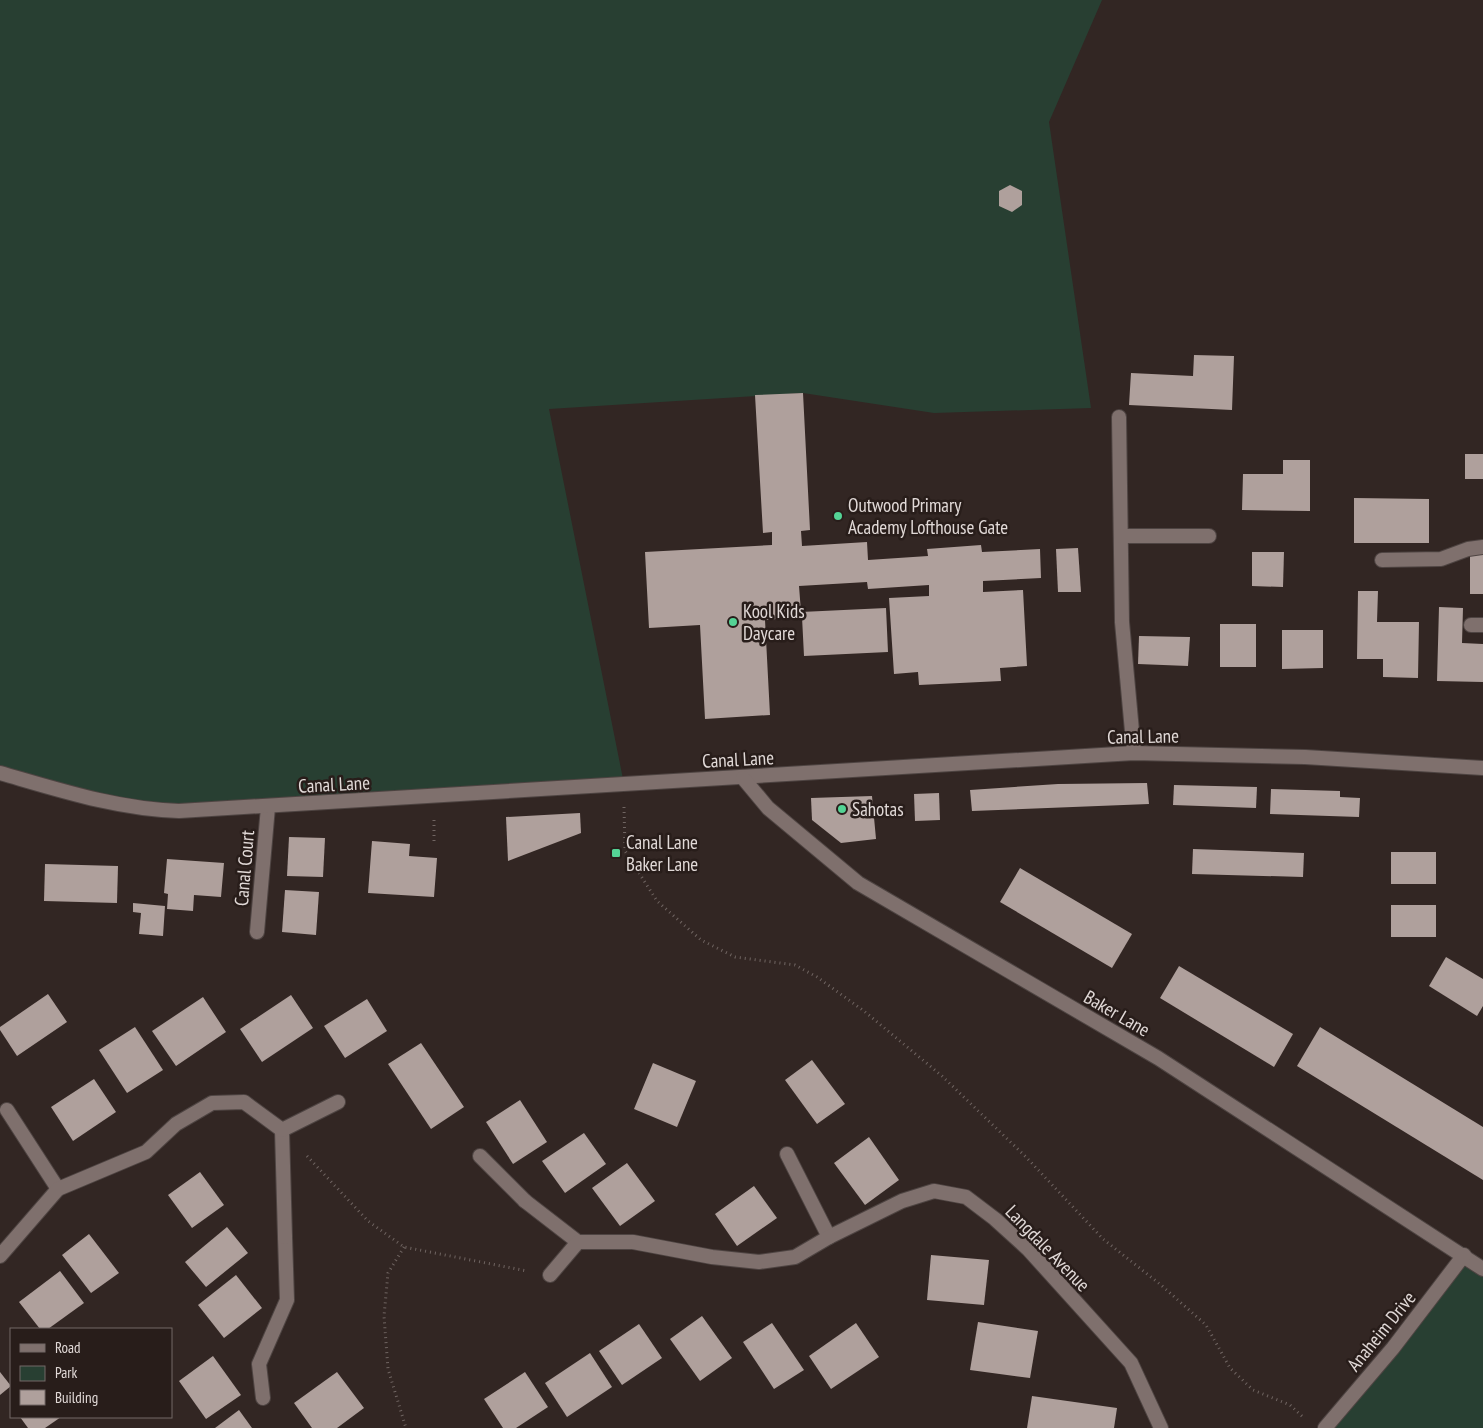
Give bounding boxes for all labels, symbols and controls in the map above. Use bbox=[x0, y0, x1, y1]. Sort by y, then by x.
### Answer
place label: Outwood Primary Academy Lofthouse Gate bbox=[848, 493, 1008, 539]
marker: Outwood Primary Academy Lofthouse Gate bbox=[832, 510, 844, 522]
place label: Kool Kids Daycare bbox=[743, 599, 805, 645]
marker: Kool Kids Daycare bbox=[727, 616, 739, 628]
street label: Canal Lane bbox=[1107, 723, 1179, 749]
street label: Canal Lane bbox=[701, 745, 775, 773]
street label: Canal Lane bbox=[297, 770, 371, 798]
place label: Sahotas bbox=[852, 797, 904, 821]
marker: Sahotas bbox=[836, 803, 848, 815]
street label: Canal Court bbox=[229, 828, 259, 907]
place label: Canal Lane Baker Lane bbox=[626, 830, 698, 876]
marker: Canal Lane Baker Lane bbox=[610, 847, 622, 859]
street label: Baker Lane bbox=[1080, 985, 1154, 1042]
street label: Langdale Avenue bbox=[1001, 1200, 1095, 1297]
street label: Anaheim Drive bbox=[1341, 1286, 1421, 1376]
legend bbox=[10, 1328, 172, 1418]
text: Road bbox=[55, 1338, 81, 1357]
text: Park bbox=[55, 1363, 77, 1382]
text: Building bbox=[55, 1388, 98, 1407]

